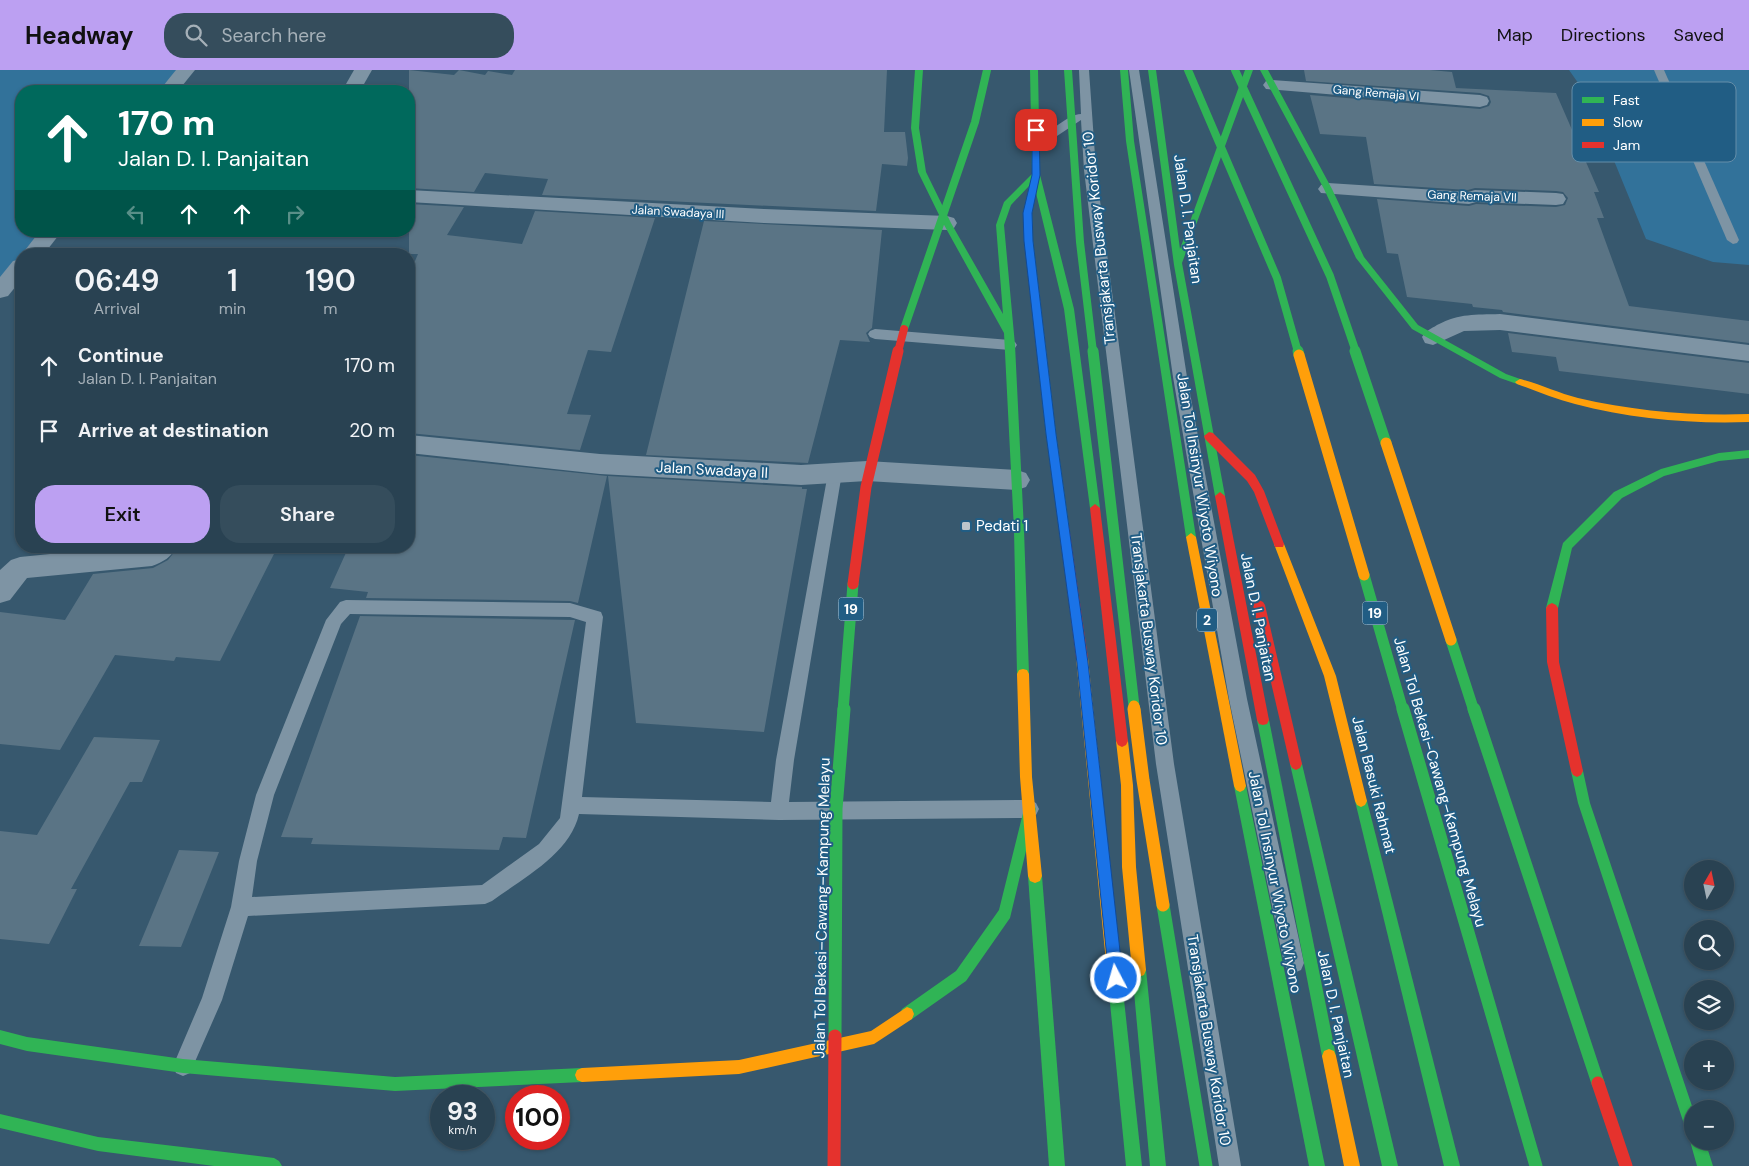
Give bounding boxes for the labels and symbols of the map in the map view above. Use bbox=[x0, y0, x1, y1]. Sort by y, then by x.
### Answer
street label: Gang Remaja VI bbox=[1332, 81, 1420, 105]
legend bbox=[1572, 82, 1736, 162]
text: Fast bbox=[1613, 91, 1640, 109]
pin bbox=[1015, 109, 1057, 151]
text: Slow bbox=[1613, 113, 1643, 131]
street label: Transjakarta Busway Koridor 10 bbox=[1078, 131, 1120, 345]
text: Jam bbox=[1613, 136, 1640, 154]
street label: Jalan D. I. Panjaitan bbox=[1169, 153, 1207, 285]
street label: Gang Remaja VII bbox=[1427, 186, 1517, 206]
street label: Jalan Swadaya III bbox=[631, 202, 725, 222]
street label: Jalan Tol Insinyur Wiyoto Wiyono bbox=[1172, 372, 1228, 598]
street label: Jalan Swadaya II bbox=[655, 457, 769, 483]
place label: Pedati 1 bbox=[976, 516, 1028, 536]
marker: Pedati 1 bbox=[960, 520, 972, 532]
street label: Transjakarta Busway Koridor 10 bbox=[1126, 532, 1172, 746]
street label: Jalan D. I. Panjaitan bbox=[1236, 551, 1280, 683]
road number: 19 bbox=[838, 598, 864, 620]
road number: 19 bbox=[1362, 602, 1388, 624]
road number: 2 bbox=[1197, 608, 1217, 632]
street label: Jalan Tol Bekasi–Cawang–Kampung Melayu bbox=[1389, 635, 1491, 929]
street label: Jalan Basuki Rahmat bbox=[1347, 714, 1401, 856]
street label: Jalan Tol Bekasi–Cawang–Kampung Melayu bbox=[809, 757, 835, 1059]
street label: Jalan Tol Insinyur Wiyoto Wiyono bbox=[1244, 769, 1306, 995]
north arrow bbox=[1684, 860, 1734, 910]
street label: Transjakarta Busway Koridor 10 bbox=[1182, 933, 1236, 1147]
street label: Jalan D. I. Panjaitan bbox=[1313, 948, 1359, 1080]
position arrow bbox=[1089, 951, 1141, 1003]
speed limit sign: 100 bbox=[505, 1085, 570, 1150]

